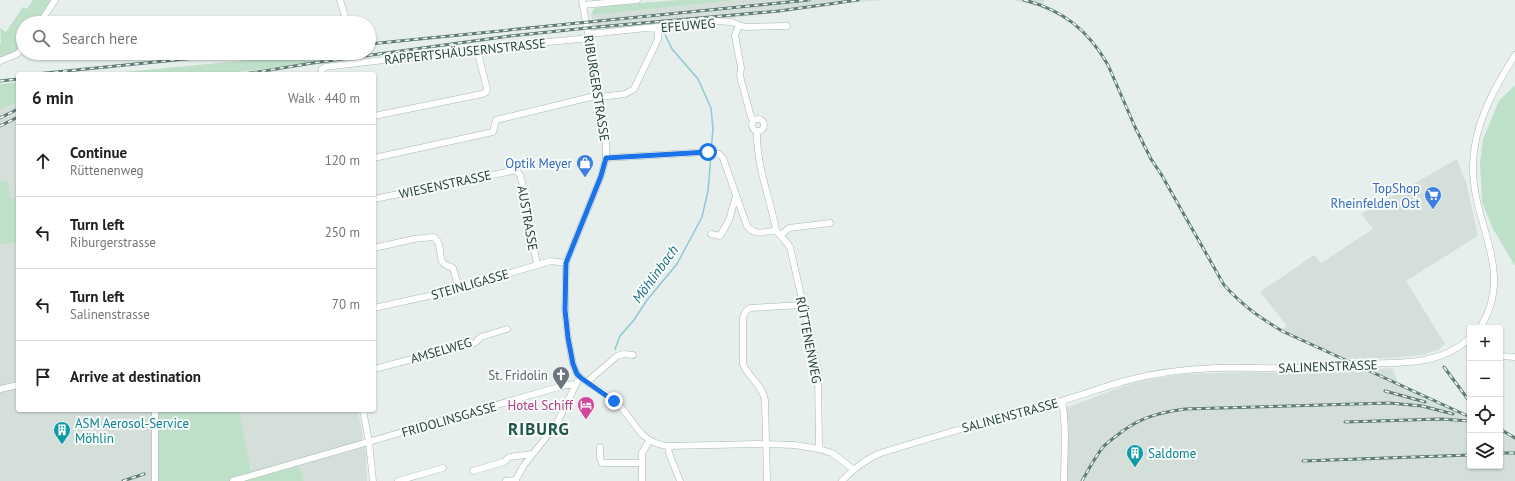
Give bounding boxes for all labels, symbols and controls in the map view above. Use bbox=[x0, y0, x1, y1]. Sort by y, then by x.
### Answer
street label: EFEUWEG bbox=[660, 15, 716, 36]
search box bbox=[16, 16, 376, 60]
icon: search bbox=[30, 27, 52, 49]
text: Search here bbox=[62, 29, 138, 48]
street label: RIBURGERSTRASSE bbox=[580, 34, 613, 142]
street label: RAPPERTSHÄUSERNSTRASSE bbox=[383, 35, 547, 68]
text: 6 min bbox=[32, 87, 73, 109]
text: Walk · 440 m bbox=[288, 90, 360, 107]
text: Continue bbox=[70, 143, 127, 162]
route start bbox=[699, 143, 717, 161]
icon: ahead bbox=[32, 150, 54, 172]
text: 120 m bbox=[325, 152, 360, 169]
shop icon: Optik Meyer bbox=[575, 153, 595, 178]
place label: Optik Meyer bbox=[505, 155, 573, 172]
text: Rüttenenweg bbox=[70, 162, 144, 179]
street label: WIESENSTRASSE bbox=[397, 166, 493, 203]
place label: TopShop Rheinfelden Ost bbox=[1331, 180, 1421, 212]
street label: AUSTRASSE bbox=[513, 184, 542, 252]
supermarket icon: TopShop Rheinfelden Ost bbox=[1423, 185, 1443, 210]
text: Turn left bbox=[70, 215, 124, 234]
icon: left bbox=[32, 222, 54, 244]
text: 250 m bbox=[325, 224, 360, 241]
text: Riburgerstrasse bbox=[70, 234, 156, 251]
water label: Möhlinbach bbox=[628, 242, 682, 306]
street label: STEINLIGASSE bbox=[429, 265, 511, 304]
text: Turn left bbox=[70, 287, 124, 306]
icon: left bbox=[32, 294, 54, 316]
street label: RÜTTENENWEG bbox=[792, 295, 825, 385]
text: 70 m bbox=[332, 296, 360, 313]
text: Salinenstrasse bbox=[70, 306, 150, 323]
map controls bbox=[1467, 325, 1503, 469]
button: + bbox=[1467, 325, 1503, 361]
street label: AMSELWEG bbox=[408, 334, 474, 367]
street label: SALINENSTRASSE bbox=[1278, 356, 1378, 377]
button: − bbox=[1467, 361, 1503, 397]
church icon: St. Fridolin bbox=[551, 365, 571, 390]
icon: arrive bbox=[32, 366, 54, 388]
text: Arrive at destination bbox=[70, 367, 201, 386]
place label: St. Fridolin bbox=[488, 367, 548, 384]
route end bbox=[605, 392, 623, 410]
street label: SALINENSTRASSE bbox=[960, 394, 1060, 437]
hotel icon: Hotel Schiff bbox=[576, 395, 596, 420]
place label: Hotel Schiff bbox=[508, 397, 574, 414]
button: locate bbox=[1467, 397, 1503, 433]
street label: FRIDOLINSGASSE bbox=[400, 398, 499, 441]
place label: ASM Aerosol-Service Möhlin bbox=[75, 415, 189, 447]
district label: RIBURG bbox=[508, 418, 570, 440]
building icon: ASM Aerosol-Service Möhlin bbox=[52, 420, 72, 445]
button: layers bbox=[1467, 433, 1503, 469]
building icon: Saldome bbox=[1125, 443, 1145, 468]
place label: Saldome bbox=[1148, 445, 1196, 462]

